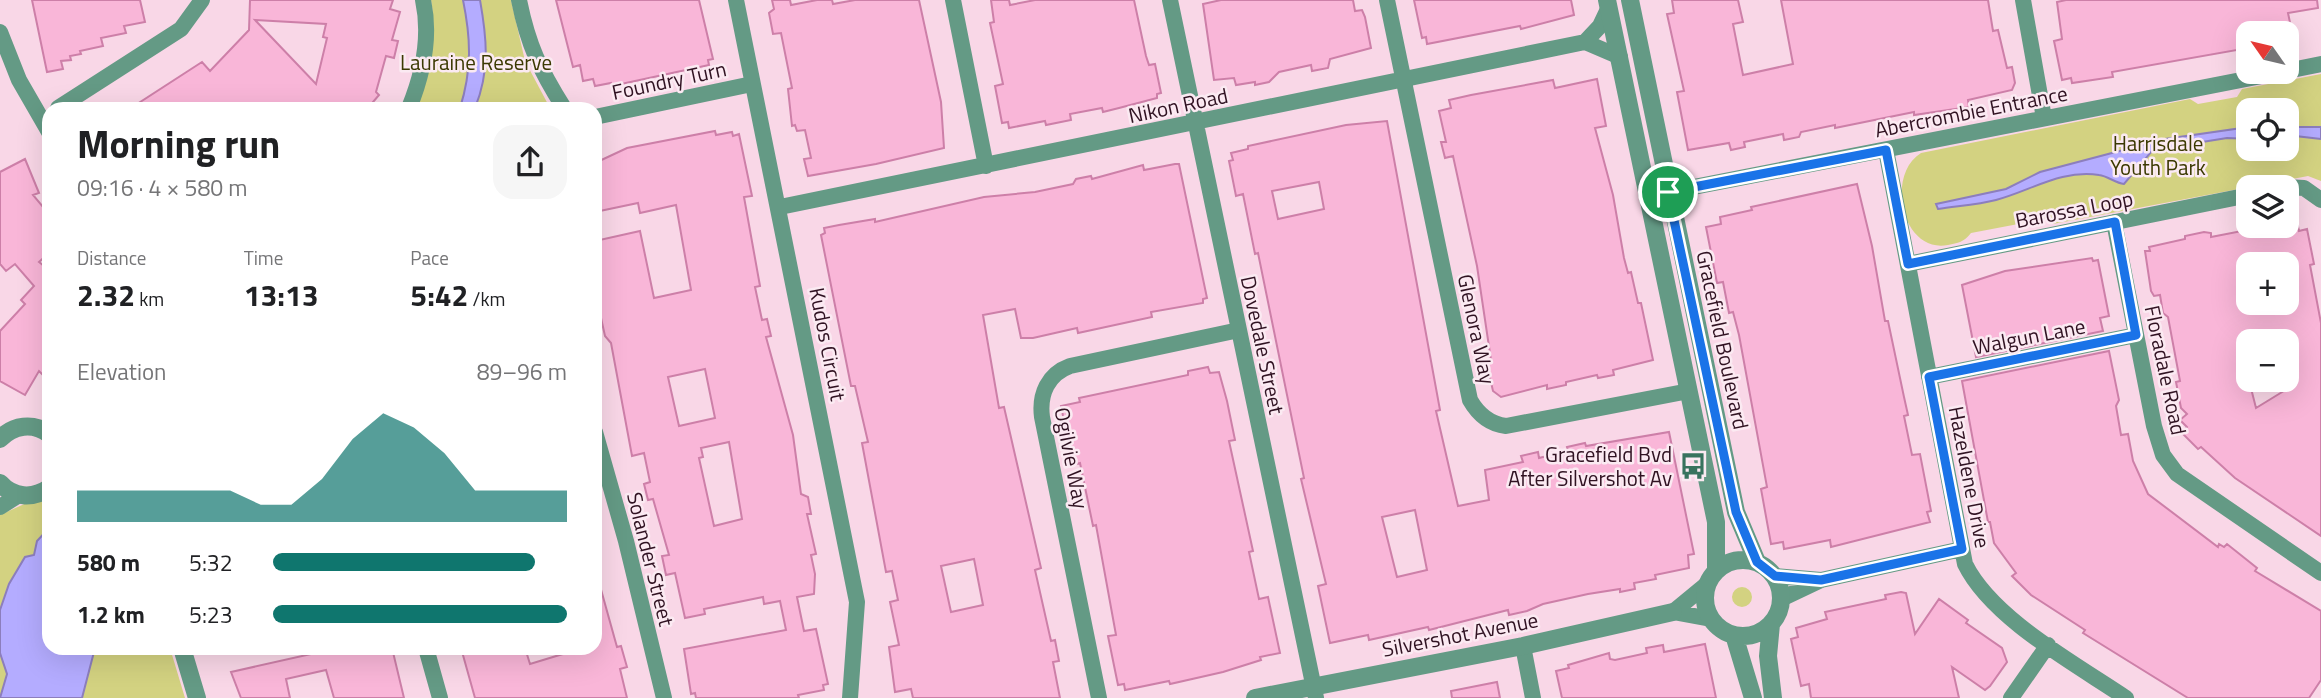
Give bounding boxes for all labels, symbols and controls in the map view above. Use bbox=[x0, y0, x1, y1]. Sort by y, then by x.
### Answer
north arrow bbox=[2236, 21, 2300, 84]
map controls bbox=[2236, 21, 2299, 392]
park label: Lauraine Reserve bbox=[400, 46, 552, 78]
street label: Foundry Turn bbox=[609, 52, 729, 108]
street label: Abercrombie Entrance bbox=[1872, 77, 2070, 145]
street label: Nikon Road bbox=[1125, 79, 1231, 131]
button: locate bbox=[2236, 98, 2299, 161]
text: Morning run bbox=[77, 115, 280, 173]
button: share bbox=[493, 125, 567, 199]
park label: Harrisdale Youth Park bbox=[2110, 127, 2206, 183]
pin bbox=[1638, 162, 1698, 222]
text: 09:16 · 4 × 580 m bbox=[77, 170, 247, 205]
icon: arrive bbox=[1649, 173, 1687, 211]
button: layers bbox=[2236, 175, 2299, 238]
street label: Barossa Loop bbox=[2012, 182, 2136, 236]
text: Distance bbox=[77, 243, 146, 272]
text: Time bbox=[244, 243, 283, 272]
text: Pace bbox=[410, 243, 449, 272]
street label: Gracefield Boulevard bbox=[1688, 248, 1758, 432]
button: + bbox=[2236, 252, 2299, 315]
street label: Glenora Way bbox=[1450, 271, 1504, 387]
text: 2.32 bbox=[77, 272, 135, 318]
text: 13:13 bbox=[244, 272, 319, 318]
text: 5:42 bbox=[410, 272, 468, 318]
street label: Dovedale Street bbox=[1233, 273, 1293, 418]
text: km bbox=[135, 284, 164, 313]
text: /km bbox=[468, 284, 505, 313]
street label: Kudos Circuit bbox=[801, 285, 855, 404]
street label: Floradale Road bbox=[2137, 302, 2195, 438]
street label: Walgun Lane bbox=[1970, 309, 2088, 363]
button: − bbox=[2236, 329, 2299, 392]
text: Elevation bbox=[77, 354, 166, 389]
text: 89–96 m bbox=[477, 354, 567, 389]
street label: Hazeldene Drive bbox=[1941, 403, 1999, 551]
street label: Ogilvie Way bbox=[1046, 404, 1098, 512]
place label: Gracefield Bvd After Silvershot Av bbox=[1508, 438, 1672, 494]
bus stop icon: Gracefield Bvd After Silvershot Av bbox=[1678, 451, 1708, 481]
street label: Solander Street bbox=[619, 489, 683, 630]
text: 580 m bbox=[77, 545, 140, 580]
text: 5:32 bbox=[189, 545, 233, 580]
text: 1.2 km bbox=[77, 597, 145, 632]
text: 5:23 bbox=[189, 597, 233, 632]
street label: Silvershot Avenue bbox=[1379, 603, 1541, 665]

